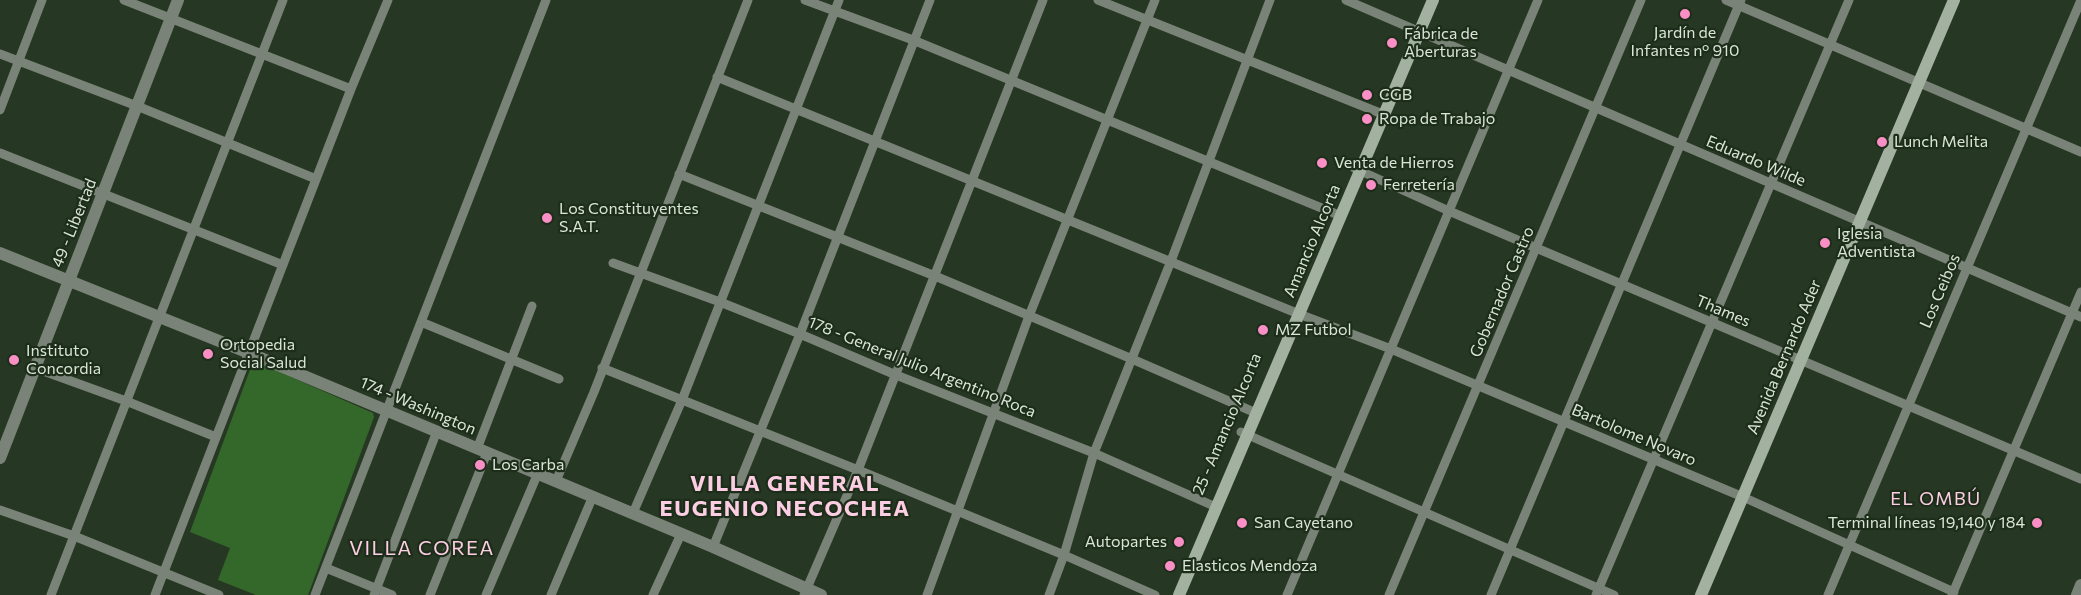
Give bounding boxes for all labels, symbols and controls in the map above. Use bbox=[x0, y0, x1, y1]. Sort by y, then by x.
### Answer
marker: Jardín de Infantes nº 910 bbox=[1678, 7, 1692, 21]
place label: Jardín de Infantes nº 910 bbox=[1631, 23, 1739, 61]
place label: Fábrica de Aberturas bbox=[1404, 24, 1478, 62]
marker: Fábrica de Aberturas bbox=[1385, 36, 1399, 50]
place label: CGB bbox=[1379, 85, 1412, 105]
marker: CGB bbox=[1360, 88, 1374, 102]
place label: Ropa de Trabajo bbox=[1379, 109, 1495, 129]
marker: Ropa de Trabajo bbox=[1360, 112, 1374, 126]
street label: Eduardo Wilde bbox=[1703, 131, 1809, 191]
place label: Lunch Melita bbox=[1894, 132, 1988, 152]
marker: Lunch Melita bbox=[1875, 135, 1889, 149]
place label: Venta de Hierros bbox=[1334, 153, 1454, 173]
marker: Venta de Hierros bbox=[1315, 156, 1329, 170]
place label: Ferretería bbox=[1383, 175, 1455, 195]
street label: 49 - Libertad bbox=[48, 176, 100, 270]
marker: Ferretería bbox=[1364, 178, 1378, 192]
street label: Amancio Alcorta bbox=[1280, 182, 1344, 300]
place label: Los Constituyentes S.A.T. bbox=[559, 199, 699, 237]
marker: Los Constituyentes S.A.T. bbox=[540, 211, 554, 225]
street label: Gobernador Castro bbox=[1466, 224, 1538, 360]
place label: Iglesia Adventista bbox=[1837, 224, 1915, 262]
marker: Iglesia Adventista bbox=[1818, 236, 1832, 250]
street label: Los Ceibos bbox=[1916, 251, 1964, 331]
street label: Avenida Bernardo Ader bbox=[1743, 277, 1825, 437]
street label: Thames bbox=[1693, 291, 1753, 331]
street label: 178 - General Julio Argentino Roca bbox=[805, 312, 1039, 422]
place label: MZ Futbol bbox=[1275, 320, 1352, 340]
marker: MZ Futbol bbox=[1256, 323, 1270, 337]
place label: Ortopedia Social Salud bbox=[220, 335, 306, 373]
place label: Instituto Concordia bbox=[26, 341, 101, 379]
marker: Ortopedia Social Salud bbox=[201, 347, 215, 361]
street label: 25 - Amancio Alcorta bbox=[1188, 350, 1266, 498]
marker: Instituto Concordia bbox=[7, 353, 21, 367]
street label: 174 - Washington bbox=[357, 373, 479, 439]
street label: Bartolome Novaro bbox=[1569, 400, 1699, 470]
place label: Los Carba bbox=[492, 455, 564, 475]
marker: Los Carba bbox=[473, 458, 487, 472]
district label: VILLA GENERAL EUGENIO NECOCHEA bbox=[660, 471, 910, 522]
district label: EL OMBÚ bbox=[1890, 488, 1982, 510]
place label: San Cayetano bbox=[1254, 513, 1353, 533]
place label: Terminal líneas 19,140 y 184 bbox=[1828, 513, 2025, 533]
marker: San Cayetano bbox=[1235, 516, 1249, 530]
marker: Terminal líneas 19,140 y 184 bbox=[2030, 516, 2044, 530]
place label: Autopartes bbox=[1085, 532, 1167, 552]
marker: Autopartes bbox=[1172, 535, 1186, 549]
district label: VILLA COREA bbox=[349, 536, 495, 560]
place label: Elasticos Mendoza bbox=[1182, 556, 1317, 576]
marker: Elasticos Mendoza bbox=[1163, 559, 1177, 573]

